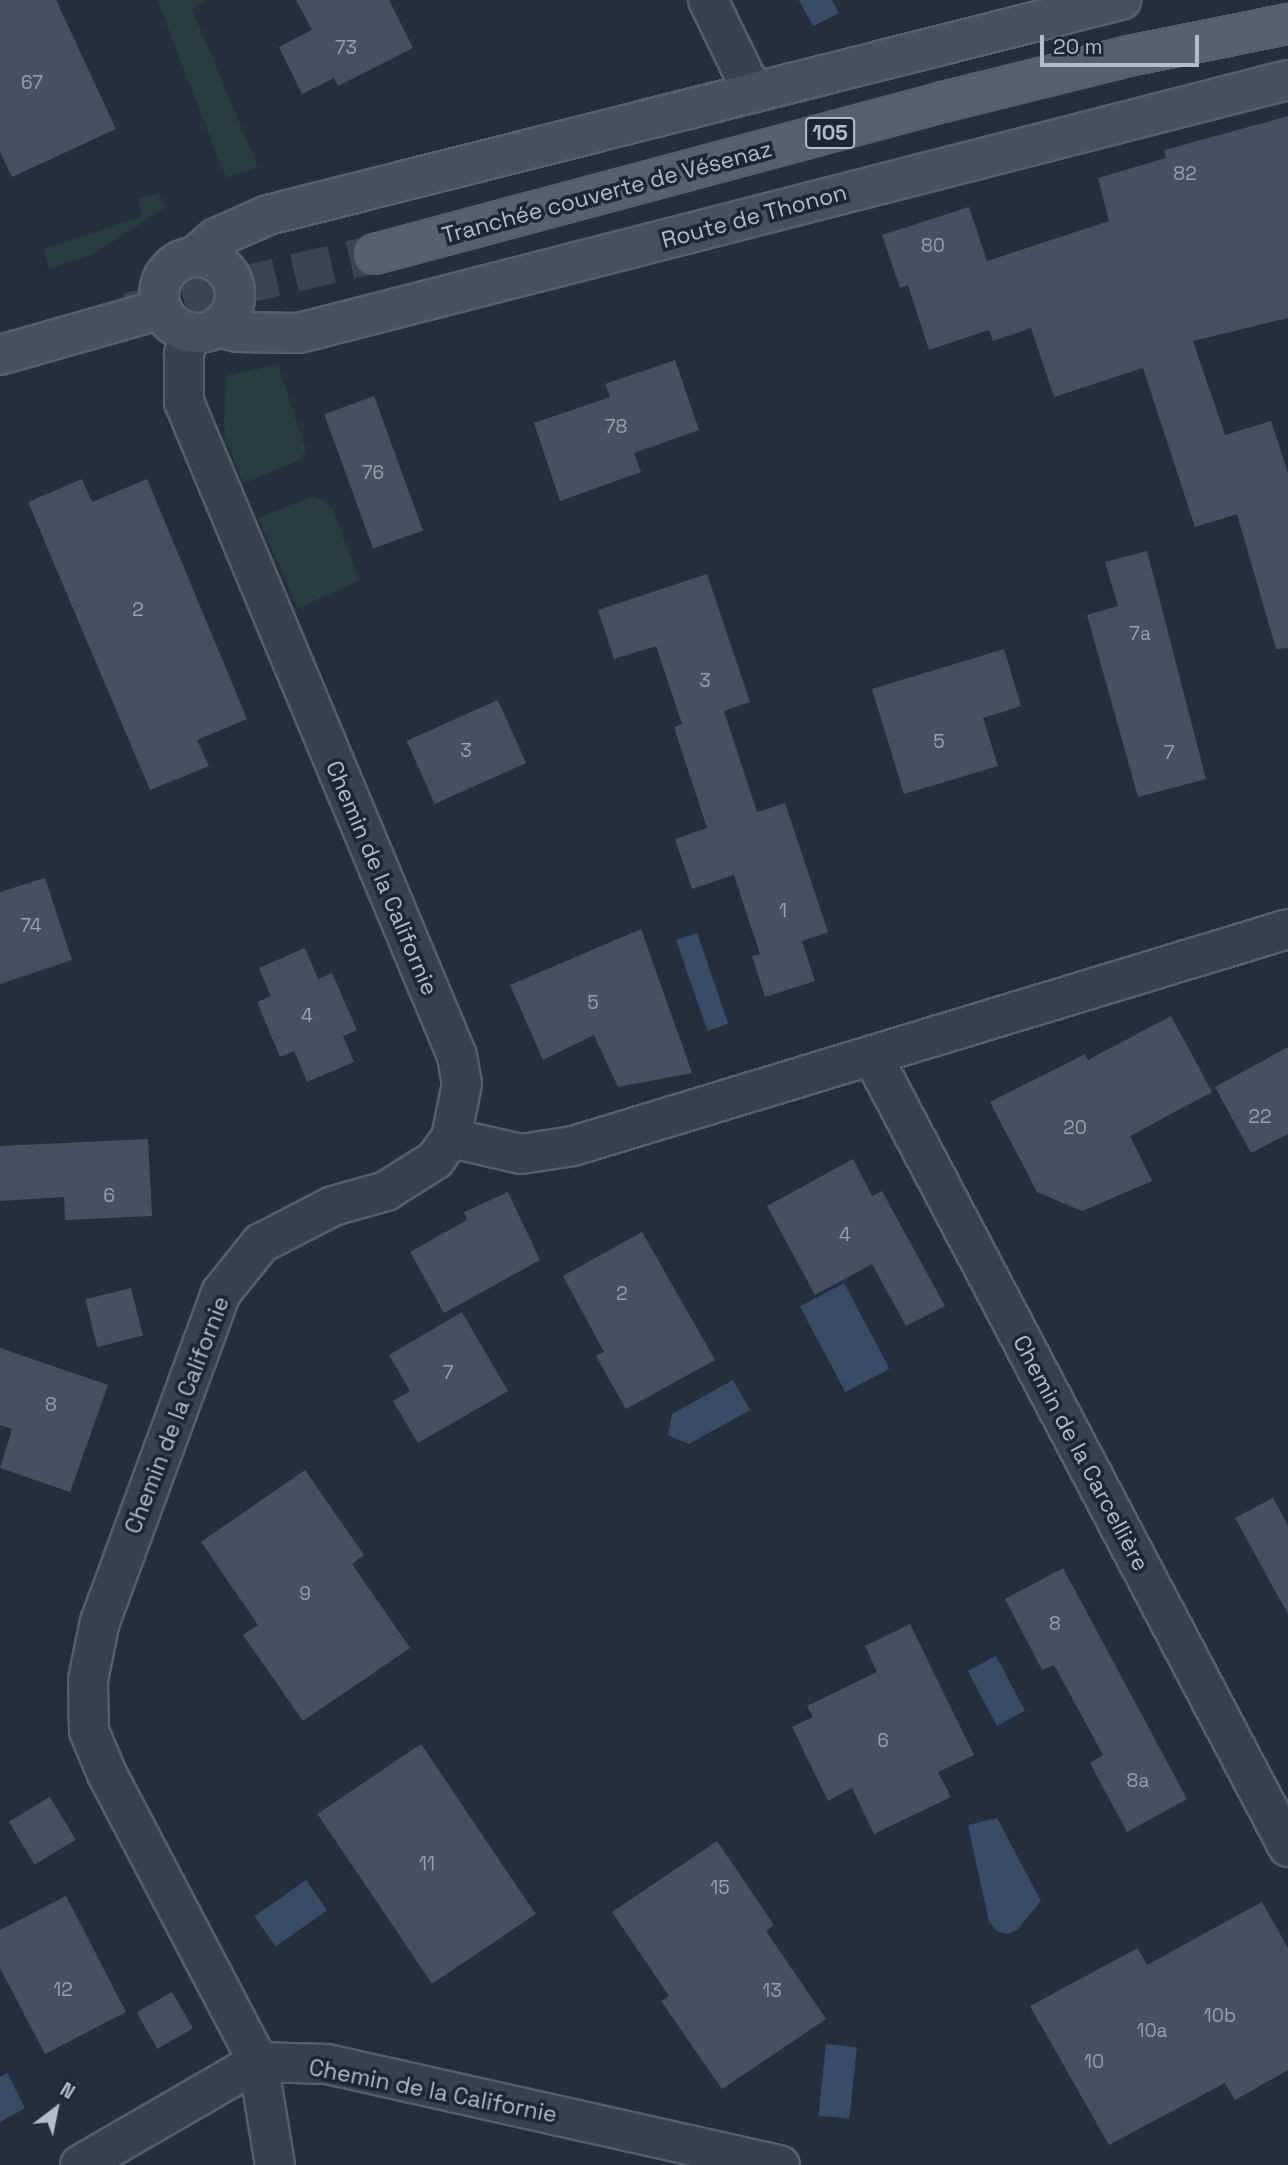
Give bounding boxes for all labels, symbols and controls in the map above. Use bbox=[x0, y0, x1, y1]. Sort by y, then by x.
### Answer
scale bar bbox=[1043, 21, 1202, 65]
text: 20 m bbox=[1053, 33, 1103, 60]
house number: 73 bbox=[335, 37, 357, 59]
house number: 67 bbox=[21, 72, 43, 94]
road number: 105 bbox=[804, 116, 856, 150]
street label: Tranchée couverte de Vésenaz bbox=[439, 135, 775, 249]
house number: 82 bbox=[1173, 163, 1197, 185]
street label: Route de Thonon bbox=[658, 178, 850, 254]
house number: 80 bbox=[921, 235, 945, 257]
house number: 78 bbox=[605, 416, 627, 438]
house number: 76 bbox=[362, 462, 384, 484]
house number: 2 bbox=[132, 599, 144, 621]
house number: 7a bbox=[1129, 623, 1151, 645]
house number: 3 bbox=[699, 670, 711, 692]
house number: 5 bbox=[933, 731, 945, 753]
house number: 3 bbox=[460, 740, 472, 762]
house number: 7 bbox=[1164, 742, 1174, 764]
street label: Chemin de la Californie bbox=[320, 757, 444, 999]
house number: 1 bbox=[779, 900, 787, 922]
house number: 74 bbox=[20, 915, 42, 937]
house number: 5 bbox=[587, 992, 599, 1014]
house number: 4 bbox=[301, 1005, 313, 1027]
house number: 22 bbox=[1249, 1106, 1271, 1128]
house number: 20 bbox=[1063, 1117, 1087, 1139]
house number: 6 bbox=[103, 1185, 115, 1207]
house number: 4 bbox=[839, 1224, 851, 1246]
house number: 2 bbox=[616, 1283, 628, 1305]
street label: Chemin de la Californie bbox=[119, 1292, 235, 1538]
street label: Chemin de la Carcellière bbox=[1007, 1330, 1155, 1576]
house number: 7 bbox=[443, 1362, 453, 1384]
house number: 8 bbox=[45, 1394, 57, 1416]
house number: 9 bbox=[299, 1583, 311, 1605]
house number: 8 bbox=[1049, 1613, 1061, 1635]
house number: 6 bbox=[877, 1730, 889, 1752]
house number: 8a bbox=[1127, 1770, 1149, 1792]
house number: 11 bbox=[419, 1853, 435, 1875]
house number: 15 bbox=[710, 1877, 730, 1899]
house number: 12 bbox=[53, 1979, 73, 2001]
house number: 13 bbox=[762, 1980, 782, 2002]
house number: 10b bbox=[1204, 2005, 1236, 2027]
house number: 10a bbox=[1136, 2020, 1168, 2042]
house number: 10 bbox=[1084, 2051, 1104, 2073]
street label: Chemin de la Californie bbox=[307, 2053, 559, 2129]
north arrow bbox=[21, 2074, 91, 2144]
text: N bbox=[55, 2077, 79, 2105]

